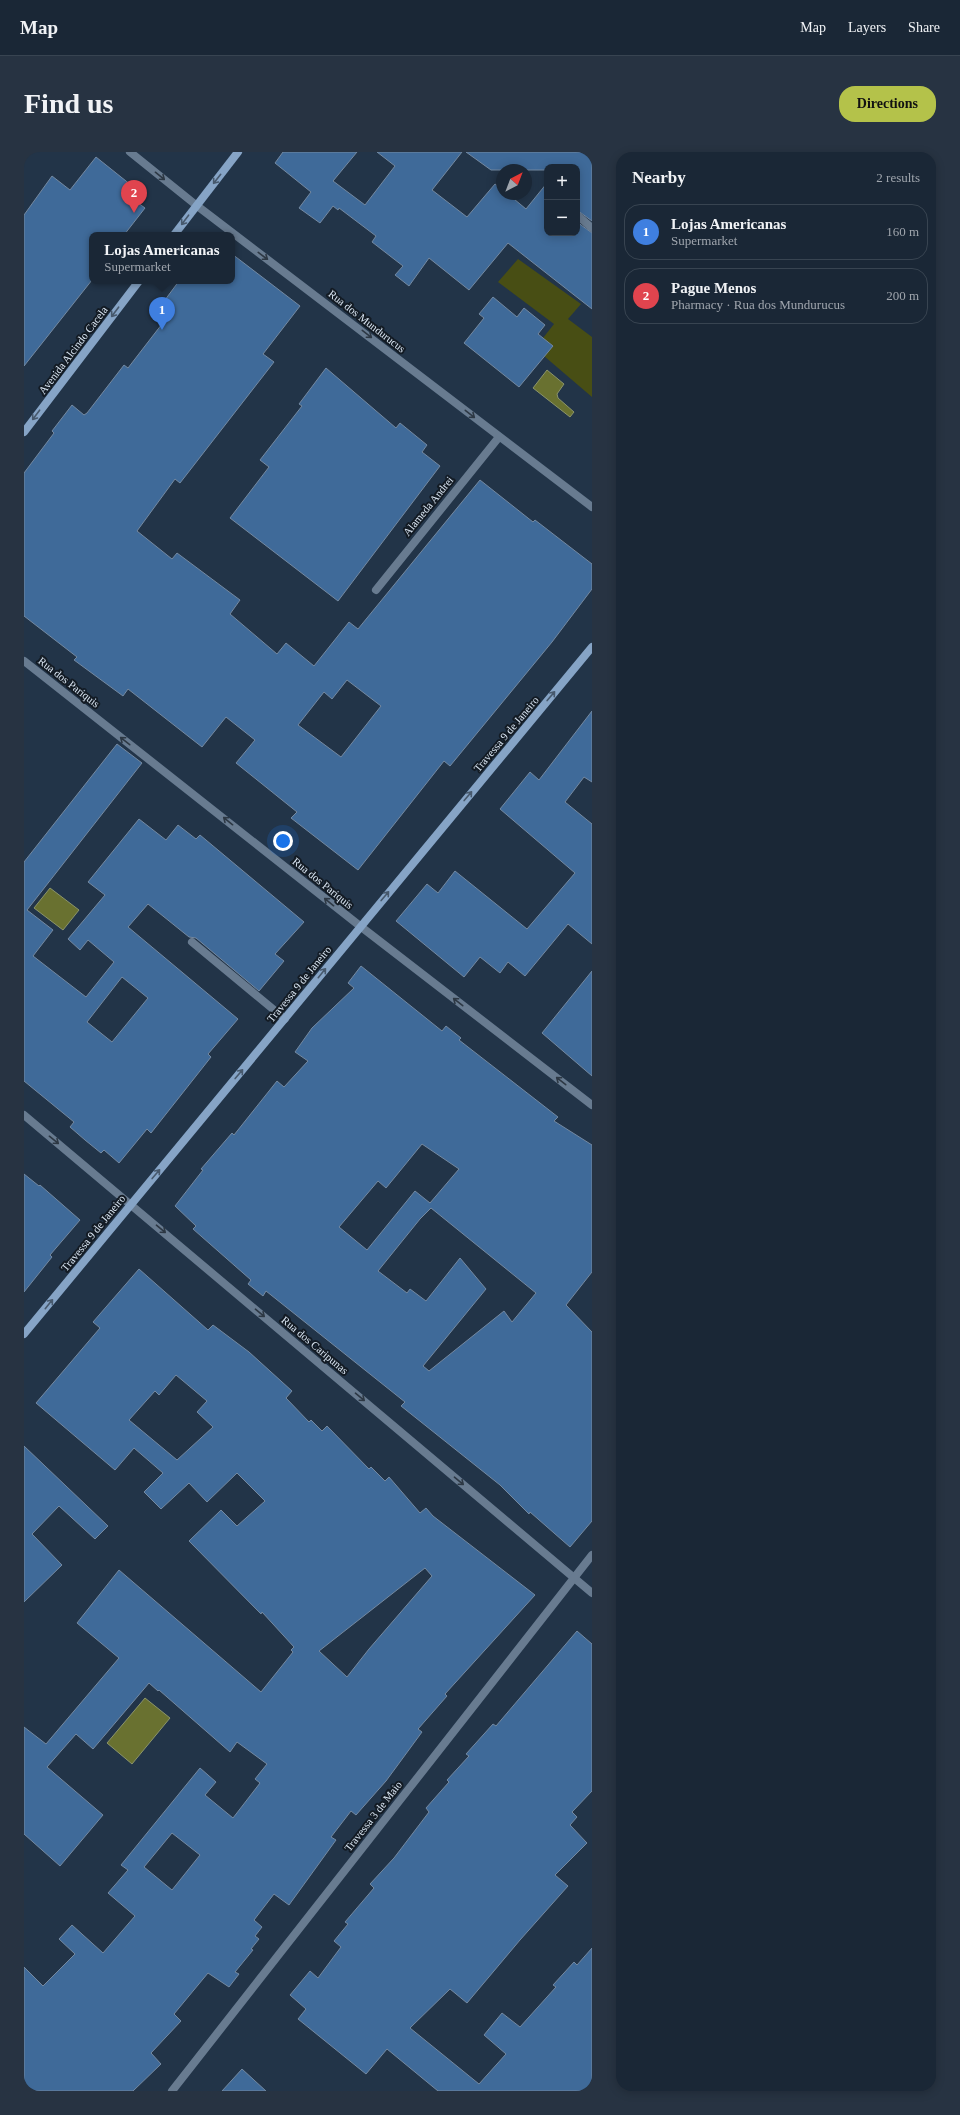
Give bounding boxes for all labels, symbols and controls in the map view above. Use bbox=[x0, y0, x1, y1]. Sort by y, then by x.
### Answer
text: Map bbox=[20, 17, 58, 38]
text: Map bbox=[800, 20, 826, 35]
text: Layers bbox=[848, 20, 886, 35]
text: Share bbox=[908, 20, 940, 35]
button: Directions bbox=[839, 86, 936, 122]
text: Find us bbox=[24, 88, 114, 119]
north arrow bbox=[496, 164, 532, 200]
map controls bbox=[544, 164, 580, 236]
button: + bbox=[544, 164, 580, 200]
text: Nearby bbox=[632, 168, 686, 187]
text: 2 results bbox=[876, 170, 920, 185]
one-way arrow bbox=[155, 172, 166, 181]
one-way arrow bbox=[213, 173, 221, 184]
pin: 2 bbox=[121, 180, 147, 213]
button: − bbox=[544, 200, 580, 236]
one-way arrow bbox=[181, 214, 189, 225]
text: Lojas Americanas bbox=[671, 216, 786, 232]
text: 1 bbox=[643, 224, 649, 239]
text: 160 m bbox=[886, 224, 919, 239]
popup bbox=[89, 232, 235, 284]
text: Supermarket bbox=[671, 233, 737, 248]
text: Lojas Americanas bbox=[104, 242, 220, 258]
one-way arrow bbox=[258, 251, 269, 260]
text: Supermarket bbox=[104, 259, 171, 274]
text: Pague Menos bbox=[671, 280, 756, 296]
street label: Rua dos Mundurucus bbox=[326, 287, 408, 355]
text: 2 bbox=[643, 288, 649, 303]
text: 200 m bbox=[886, 288, 919, 303]
pin: 1 bbox=[149, 297, 175, 330]
text: Pharmacy · Rua dos Mundurucus bbox=[671, 297, 845, 312]
street label: Avenida Alcindo Cacela bbox=[36, 304, 110, 396]
one-way arrow bbox=[111, 306, 119, 317]
one-way arrow bbox=[361, 330, 372, 339]
one-way arrow bbox=[32, 410, 41, 421]
one-way arrow bbox=[464, 410, 475, 418]
street label: Alameda Andrei bbox=[401, 474, 455, 538]
street label: Rua dos Pariquis bbox=[36, 654, 102, 710]
one-way arrow bbox=[547, 691, 556, 701]
street label: Travessa 9 de Janeiro bbox=[471, 694, 541, 774]
one-way arrow bbox=[120, 736, 131, 745]
one-way arrow bbox=[463, 791, 472, 801]
one-way arrow bbox=[222, 816, 233, 825]
your location bbox=[273, 831, 293, 851]
street label: Rua dos Pariquis bbox=[290, 855, 356, 911]
one-way arrow bbox=[380, 891, 389, 901]
one-way arrow bbox=[324, 897, 335, 906]
street label: Travessa 9 de Janeiro bbox=[265, 943, 334, 1025]
one-way arrow bbox=[317, 968, 326, 979]
one-way arrow bbox=[453, 997, 464, 1006]
one-way arrow bbox=[235, 1069, 244, 1079]
one-way arrow bbox=[556, 1077, 567, 1085]
one-way arrow bbox=[49, 1136, 60, 1144]
one-way arrow bbox=[152, 1168, 161, 1179]
street label: Travessa 9 de Janeiro bbox=[59, 1192, 128, 1274]
one-way arrow bbox=[156, 1224, 166, 1233]
one-way arrow bbox=[44, 1299, 53, 1310]
one-way arrow bbox=[255, 1308, 266, 1317]
street label: Rua dos Caripunas bbox=[279, 1314, 351, 1376]
one-way arrow bbox=[354, 1392, 365, 1401]
one-way arrow bbox=[453, 1476, 464, 1485]
street label: Travessa 3 de Maio bbox=[342, 1778, 405, 1854]

